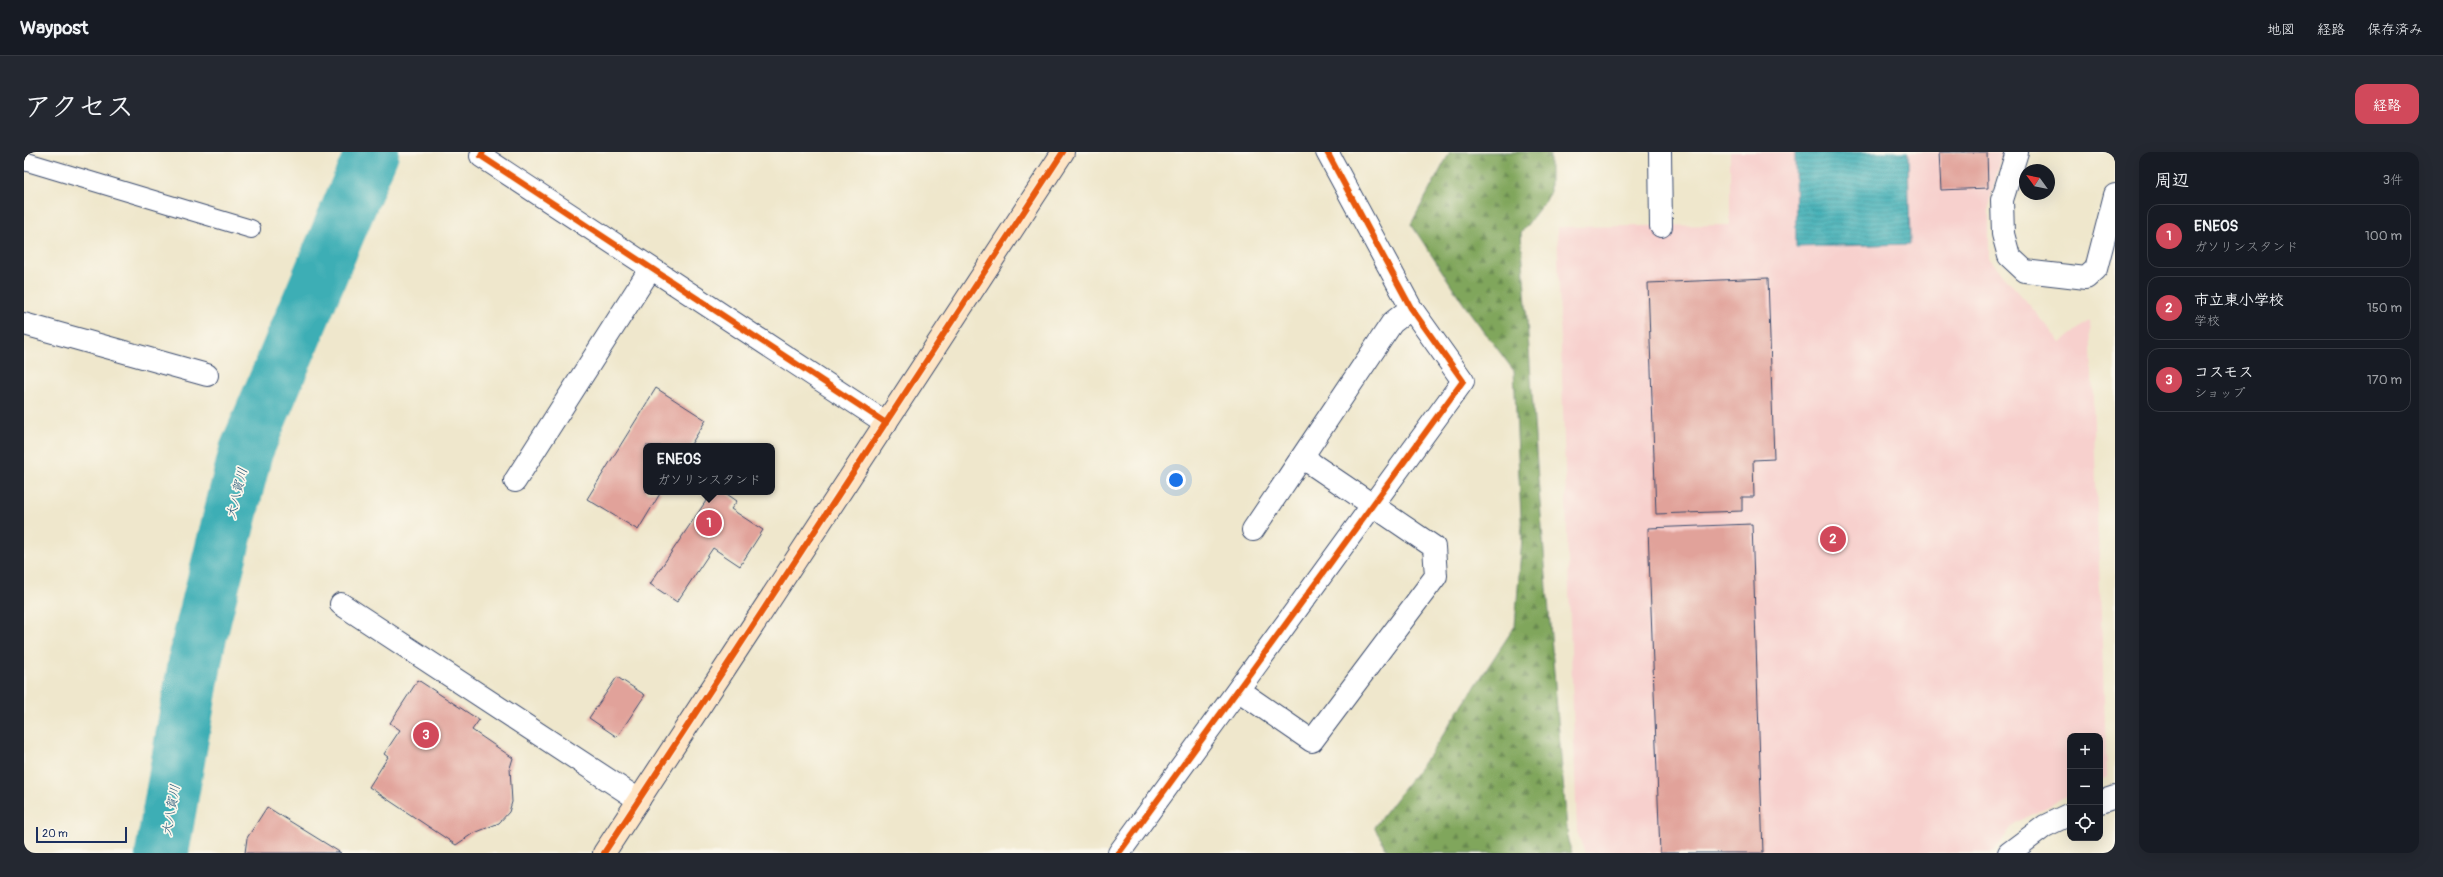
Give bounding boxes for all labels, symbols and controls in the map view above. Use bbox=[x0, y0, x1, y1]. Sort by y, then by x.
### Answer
text: Waypost bbox=[20, 16, 89, 40]
text: 地図 bbox=[2267, 21, 2295, 38]
text: 経路 bbox=[2317, 21, 2345, 38]
text: 保存済み bbox=[2367, 21, 2423, 38]
button: 経路 bbox=[2355, 84, 2419, 124]
text: アクセス bbox=[24, 90, 134, 125]
north arrow bbox=[2019, 164, 2055, 200]
text: 周辺 bbox=[2155, 170, 2189, 191]
text: 3件 bbox=[2383, 172, 2403, 188]
text: ENEOS bbox=[2194, 217, 2238, 236]
text: 1 bbox=[2166, 228, 2172, 244]
text: 100 m bbox=[2365, 228, 2402, 244]
text: ガソリンスタンド bbox=[2194, 239, 2298, 255]
text: 市立東小学校 bbox=[2194, 291, 2284, 310]
text: 2 bbox=[2165, 300, 2173, 316]
text: 150 m bbox=[2367, 300, 2402, 316]
text: 学校 bbox=[2194, 313, 2220, 329]
text: コスモス bbox=[2194, 363, 2253, 382]
text: 3 bbox=[2165, 372, 2173, 388]
text: 170 m bbox=[2367, 372, 2402, 388]
text: ショップ bbox=[2194, 385, 2245, 401]
popup bbox=[643, 443, 775, 495]
text: ENEOS bbox=[657, 450, 701, 469]
water label: 大八賀川 bbox=[223, 466, 251, 520]
your location bbox=[1166, 470, 1186, 490]
text: ガソリンスタンド bbox=[657, 472, 761, 488]
pin: 1 bbox=[696, 508, 722, 538]
pin: 2 bbox=[1820, 524, 1846, 554]
pin: 3 bbox=[413, 720, 439, 750]
map controls bbox=[2067, 733, 2103, 841]
button: + bbox=[2067, 733, 2103, 769]
button: − bbox=[2067, 769, 2103, 805]
water label: 大八賀川 bbox=[159, 783, 183, 837]
button: locate bbox=[2067, 805, 2103, 841]
scale bar bbox=[36, 825, 127, 844]
text: 20 m bbox=[42, 827, 68, 840]

